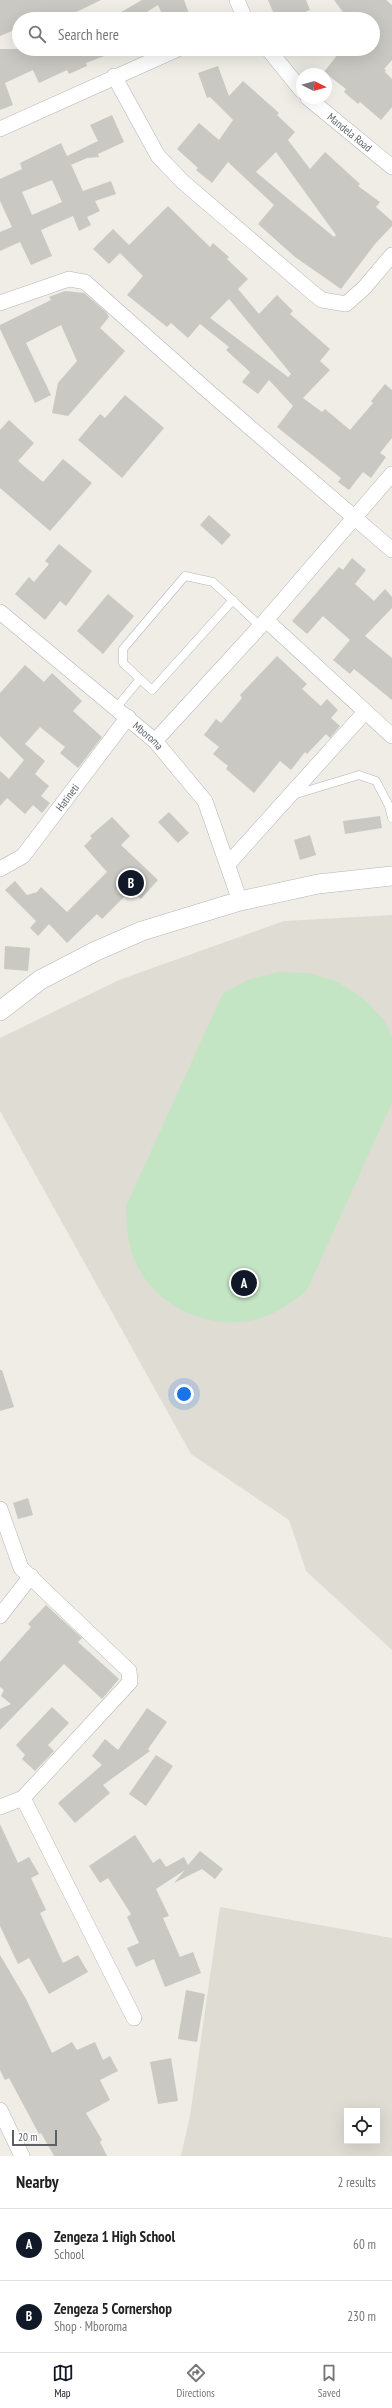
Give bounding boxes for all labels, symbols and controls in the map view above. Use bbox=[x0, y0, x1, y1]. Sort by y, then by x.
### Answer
search box bbox=[12, 12, 380, 56]
icon: search bbox=[26, 23, 48, 45]
text: Search here bbox=[58, 25, 119, 44]
north arrow bbox=[296, 68, 332, 104]
street label: Mandela Road bbox=[325, 110, 375, 155]
street label: Mboroma bbox=[130, 719, 166, 753]
street label: Hatineti bbox=[53, 781, 82, 814]
pin: B bbox=[118, 868, 144, 898]
pin: A bbox=[231, 1268, 257, 1298]
your location bbox=[174, 1384, 194, 1404]
map controls bbox=[344, 2108, 380, 2144]
button: locate bbox=[344, 2108, 380, 2144]
scale bar bbox=[12, 2128, 57, 2147]
text: 20 m bbox=[18, 2130, 37, 2144]
text: Nearby bbox=[16, 2171, 59, 2193]
text: 2 results bbox=[337, 2174, 376, 2191]
text: Zengeza 1 High School bbox=[54, 2227, 175, 2246]
text: A bbox=[26, 2236, 32, 2253]
text: 60 m bbox=[353, 2236, 376, 2253]
text: School bbox=[54, 2246, 84, 2263]
text: Zengeza 5 Cornershop bbox=[54, 2299, 172, 2318]
text: B bbox=[26, 2308, 32, 2325]
text: 230 m bbox=[347, 2308, 376, 2325]
text: Shop · Mboroma bbox=[54, 2318, 127, 2335]
tab: Map bbox=[52, 2362, 74, 2400]
tab: Directions bbox=[177, 2362, 215, 2400]
tab: Saved bbox=[318, 2362, 340, 2400]

